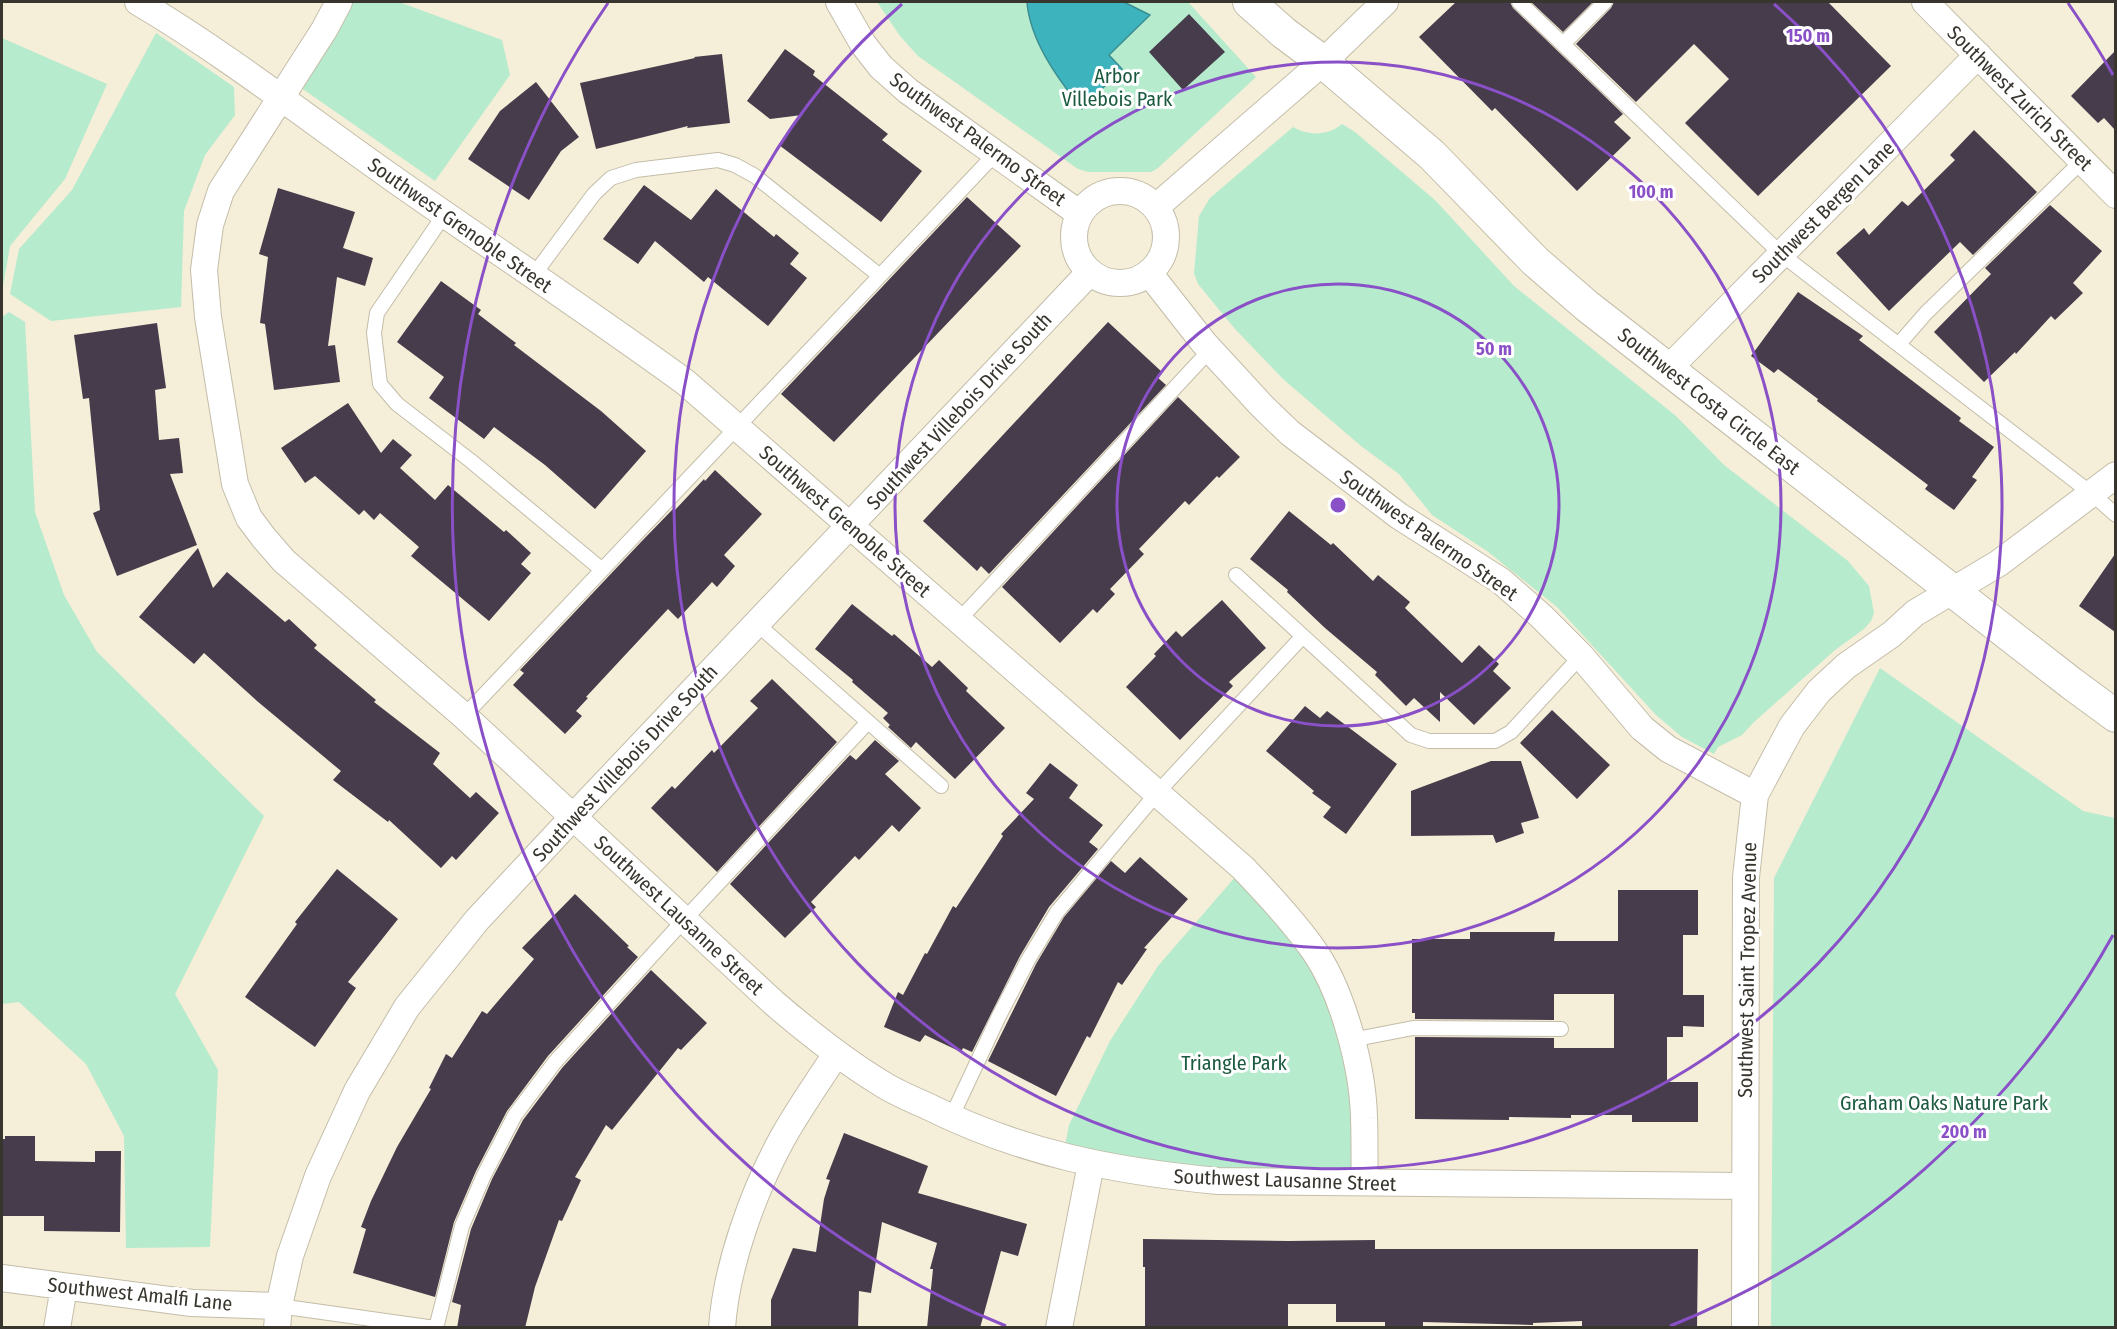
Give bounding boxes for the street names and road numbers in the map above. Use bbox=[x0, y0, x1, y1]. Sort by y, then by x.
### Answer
street label: Southwest Zurich Street bbox=[1942, 20, 2098, 176]
street label: Southwest Palermo Street bbox=[885, 67, 1071, 211]
street label: Southwest Bergen Lane bbox=[1747, 136, 1899, 288]
street label: Southwest Grenoble Street bbox=[363, 152, 557, 298]
street label: Southwest Villebois Drive South bbox=[861, 307, 1057, 515]
street label: Southwest Costa Circle East bbox=[1613, 323, 1805, 480]
street label: Southwest Grenoble Street bbox=[754, 440, 936, 602]
street label: Southwest Palermo Street bbox=[1335, 464, 1523, 606]
street label: Southwest Villebois Drive South bbox=[527, 659, 723, 867]
street label: Southwest Lausanne Street bbox=[589, 830, 769, 1000]
street label: Southwest Saint Tropez Avenue bbox=[1733, 842, 1761, 1098]
street label: Southwest Lausanne Street bbox=[1173, 1164, 1397, 1196]
street label: Southwest Amalfi Lane bbox=[46, 1272, 234, 1316]

